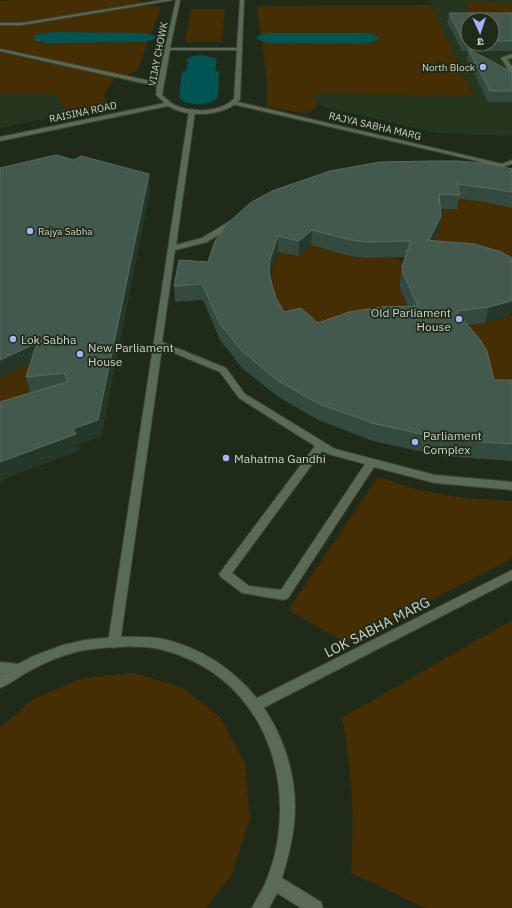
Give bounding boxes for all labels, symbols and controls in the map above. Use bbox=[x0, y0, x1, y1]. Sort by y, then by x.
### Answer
north arrow bbox=[460, 12, 500, 52]
street label: VIJAY CHOWK bbox=[145, 20, 171, 87]
text: उ bbox=[476, 35, 484, 49]
place label: North Block bbox=[422, 61, 476, 74]
marker: North Block bbox=[478, 62, 488, 72]
street label: RAISINA ROAD bbox=[48, 98, 118, 126]
street label: RAJYA SABHA MARG bbox=[328, 109, 423, 143]
place label: Rajya Sabha bbox=[38, 225, 93, 238]
marker: Rajya Sabha bbox=[25, 226, 35, 236]
place label: Old Parliament House bbox=[371, 305, 451, 334]
marker: Old Parliament House bbox=[454, 314, 464, 324]
place label: Lok Sabha bbox=[21, 332, 77, 347]
marker: Lok Sabha bbox=[8, 334, 18, 344]
place label: New Parliament House bbox=[88, 340, 174, 369]
marker: New Parliament House bbox=[75, 349, 85, 359]
place label: Parliament Complex bbox=[423, 428, 482, 457]
marker: Parliament Complex bbox=[410, 437, 420, 447]
place label: Mahatma Gandhi bbox=[234, 451, 326, 466]
marker: Mahatma Gandhi bbox=[221, 453, 231, 463]
street label: LOK SABHA MARG bbox=[321, 593, 433, 661]

